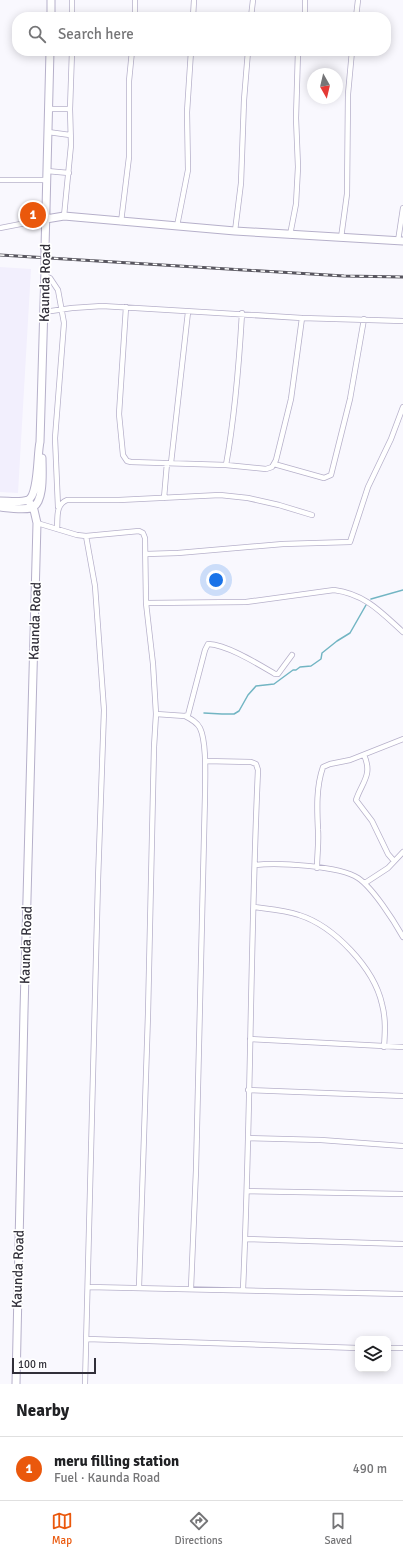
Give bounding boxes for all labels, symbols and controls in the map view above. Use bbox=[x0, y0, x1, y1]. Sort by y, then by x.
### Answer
search box bbox=[12, 12, 391, 56]
icon: search bbox=[26, 23, 48, 45]
text: Search here bbox=[58, 25, 134, 43]
north arrow bbox=[307, 68, 343, 104]
pin: 1 bbox=[20, 200, 46, 230]
street label: Kaunda Road bbox=[36, 244, 54, 322]
your location bbox=[206, 570, 226, 590]
street label: Kaunda Road bbox=[25, 582, 45, 660]
street label: Kaunda Road bbox=[16, 906, 36, 984]
street label: Kaunda Road bbox=[8, 1230, 28, 1308]
map controls bbox=[355, 1336, 391, 1372]
button: layers bbox=[355, 1336, 391, 1372]
scale bar bbox=[12, 1356, 96, 1375]
text: 100 m bbox=[18, 1358, 47, 1371]
text: Nearby bbox=[16, 1400, 69, 1421]
text: meru filling station bbox=[54, 1452, 179, 1470]
text: 1 bbox=[25, 1461, 33, 1477]
text: 490 m bbox=[353, 1461, 387, 1477]
text: Fuel · Kaunda Road bbox=[54, 1470, 160, 1486]
tab: Map bbox=[51, 1510, 73, 1547]
tab: Directions bbox=[175, 1510, 223, 1547]
tab: Saved bbox=[324, 1510, 352, 1547]

